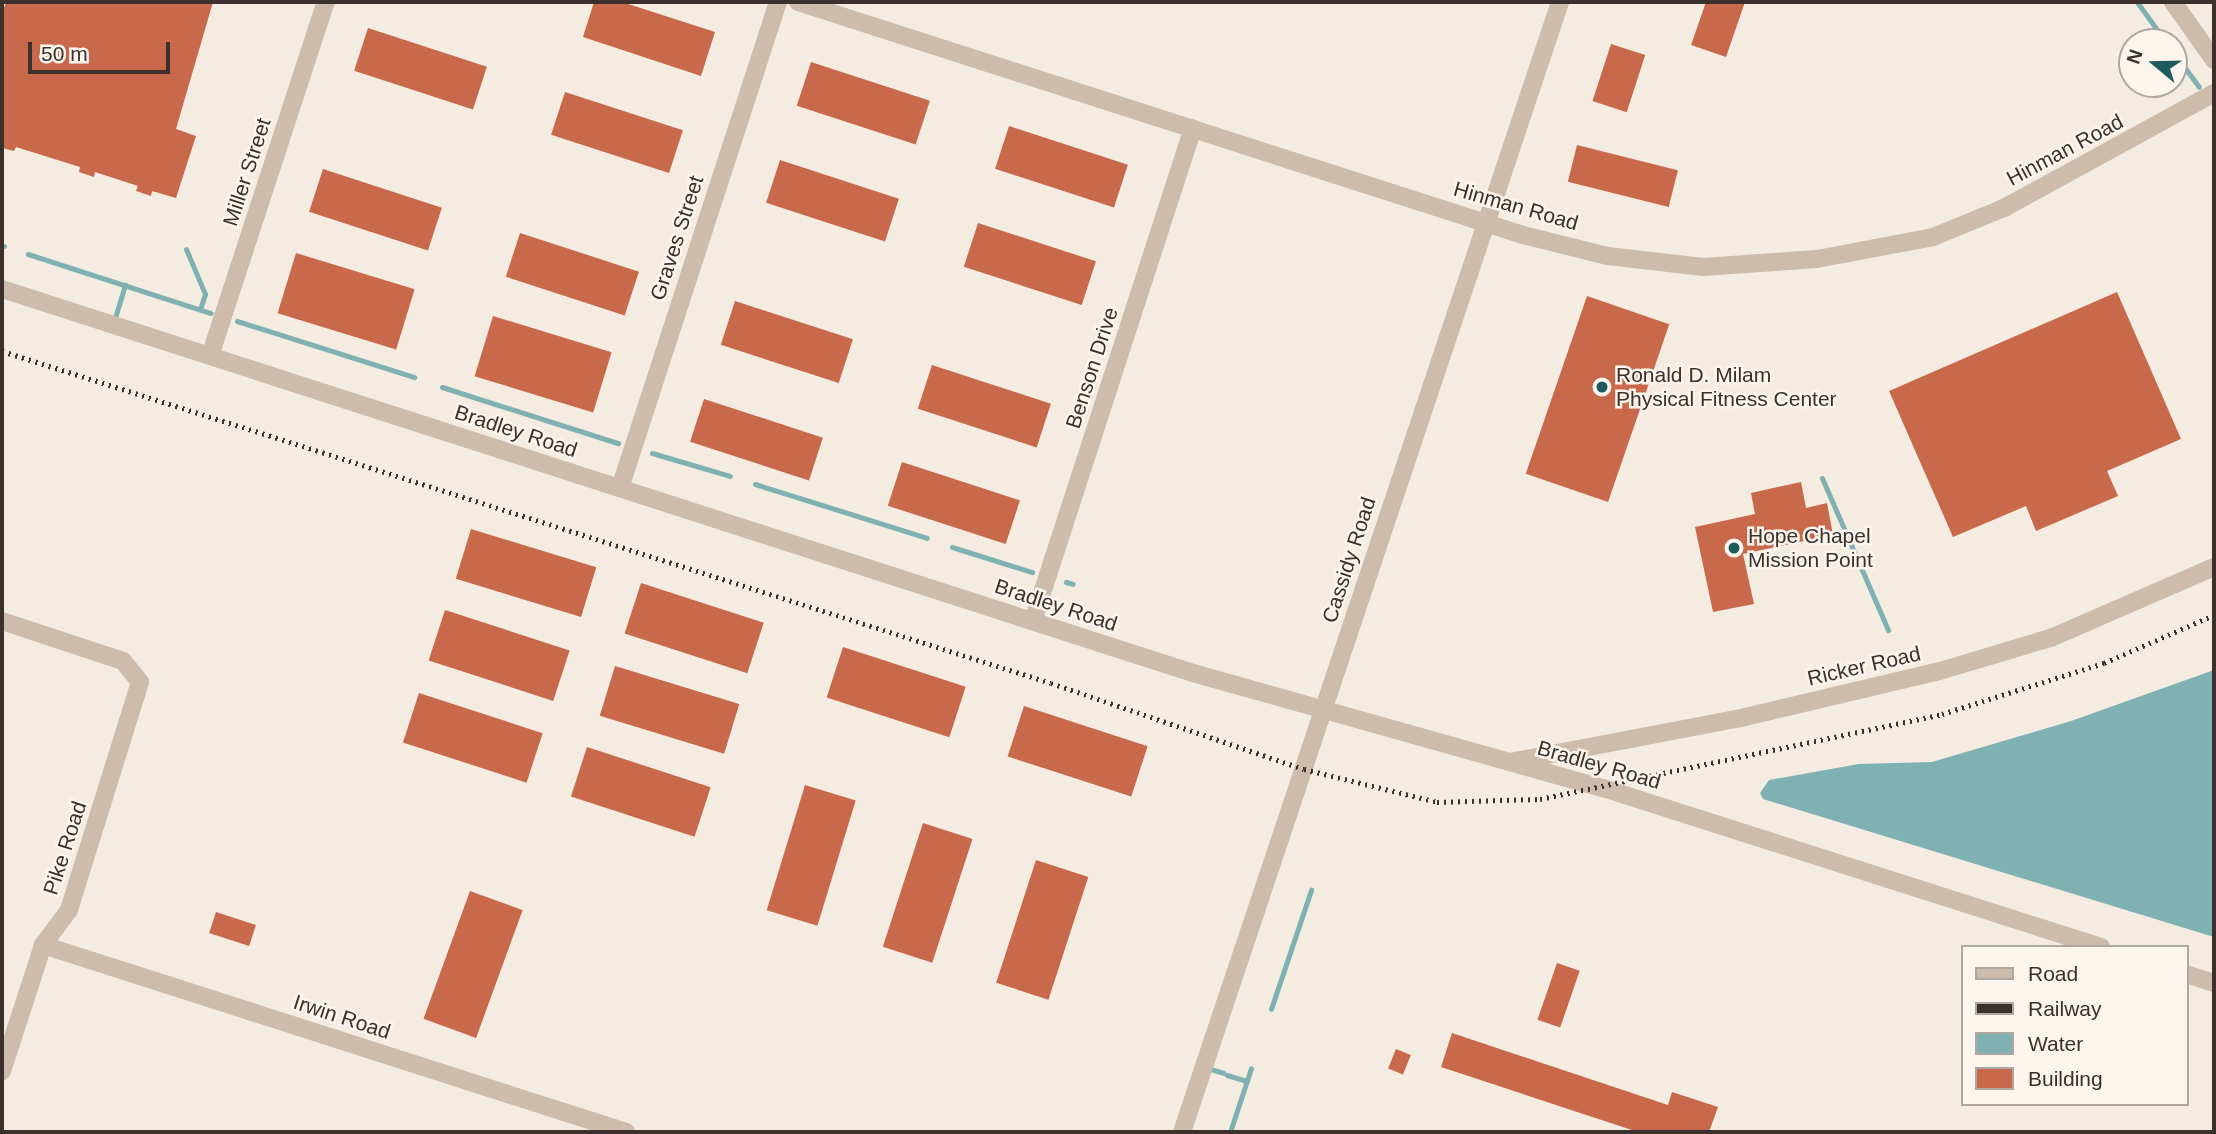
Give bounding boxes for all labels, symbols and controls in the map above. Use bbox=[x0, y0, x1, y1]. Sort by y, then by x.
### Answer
scale bar bbox=[32, 28, 173, 72]
north arrow bbox=[2118, 28, 2188, 98]
text: 50 m bbox=[41, 42, 88, 65]
text: N bbox=[2122, 47, 2147, 67]
street label: Hinman Road bbox=[2002, 109, 2128, 191]
street label: Miller Street bbox=[218, 115, 276, 229]
street label: Graves Street bbox=[645, 173, 709, 303]
street label: Hinman Road bbox=[1451, 176, 1581, 236]
street label: Benson Drive bbox=[1061, 304, 1123, 432]
place label: Ronald D. Milam Physical Fitness Center bbox=[1616, 362, 1837, 412]
marker: Ronald D. Milam Physical Fitness Center bbox=[1594, 379, 1610, 395]
street label: Bradley Road bbox=[452, 399, 580, 463]
street label: Cassidy Road bbox=[1317, 494, 1381, 626]
place label: Hope Chapel Mission Point bbox=[1748, 523, 1873, 573]
marker: Hope Chapel Mission Point bbox=[1726, 540, 1742, 556]
street label: Bradley Road bbox=[992, 573, 1120, 637]
street label: Ricker Road bbox=[1805, 641, 1923, 691]
street label: Bradley Road bbox=[1534, 735, 1664, 795]
street label: Pike Road bbox=[38, 798, 92, 898]
legend bbox=[1960, 945, 2188, 1106]
text: Road bbox=[2028, 962, 2078, 985]
street label: Irwin Road bbox=[290, 990, 394, 1044]
text: Railway bbox=[2028, 997, 2102, 1020]
text: Water bbox=[2028, 1032, 2083, 1055]
text: Building bbox=[2028, 1067, 2103, 1090]

